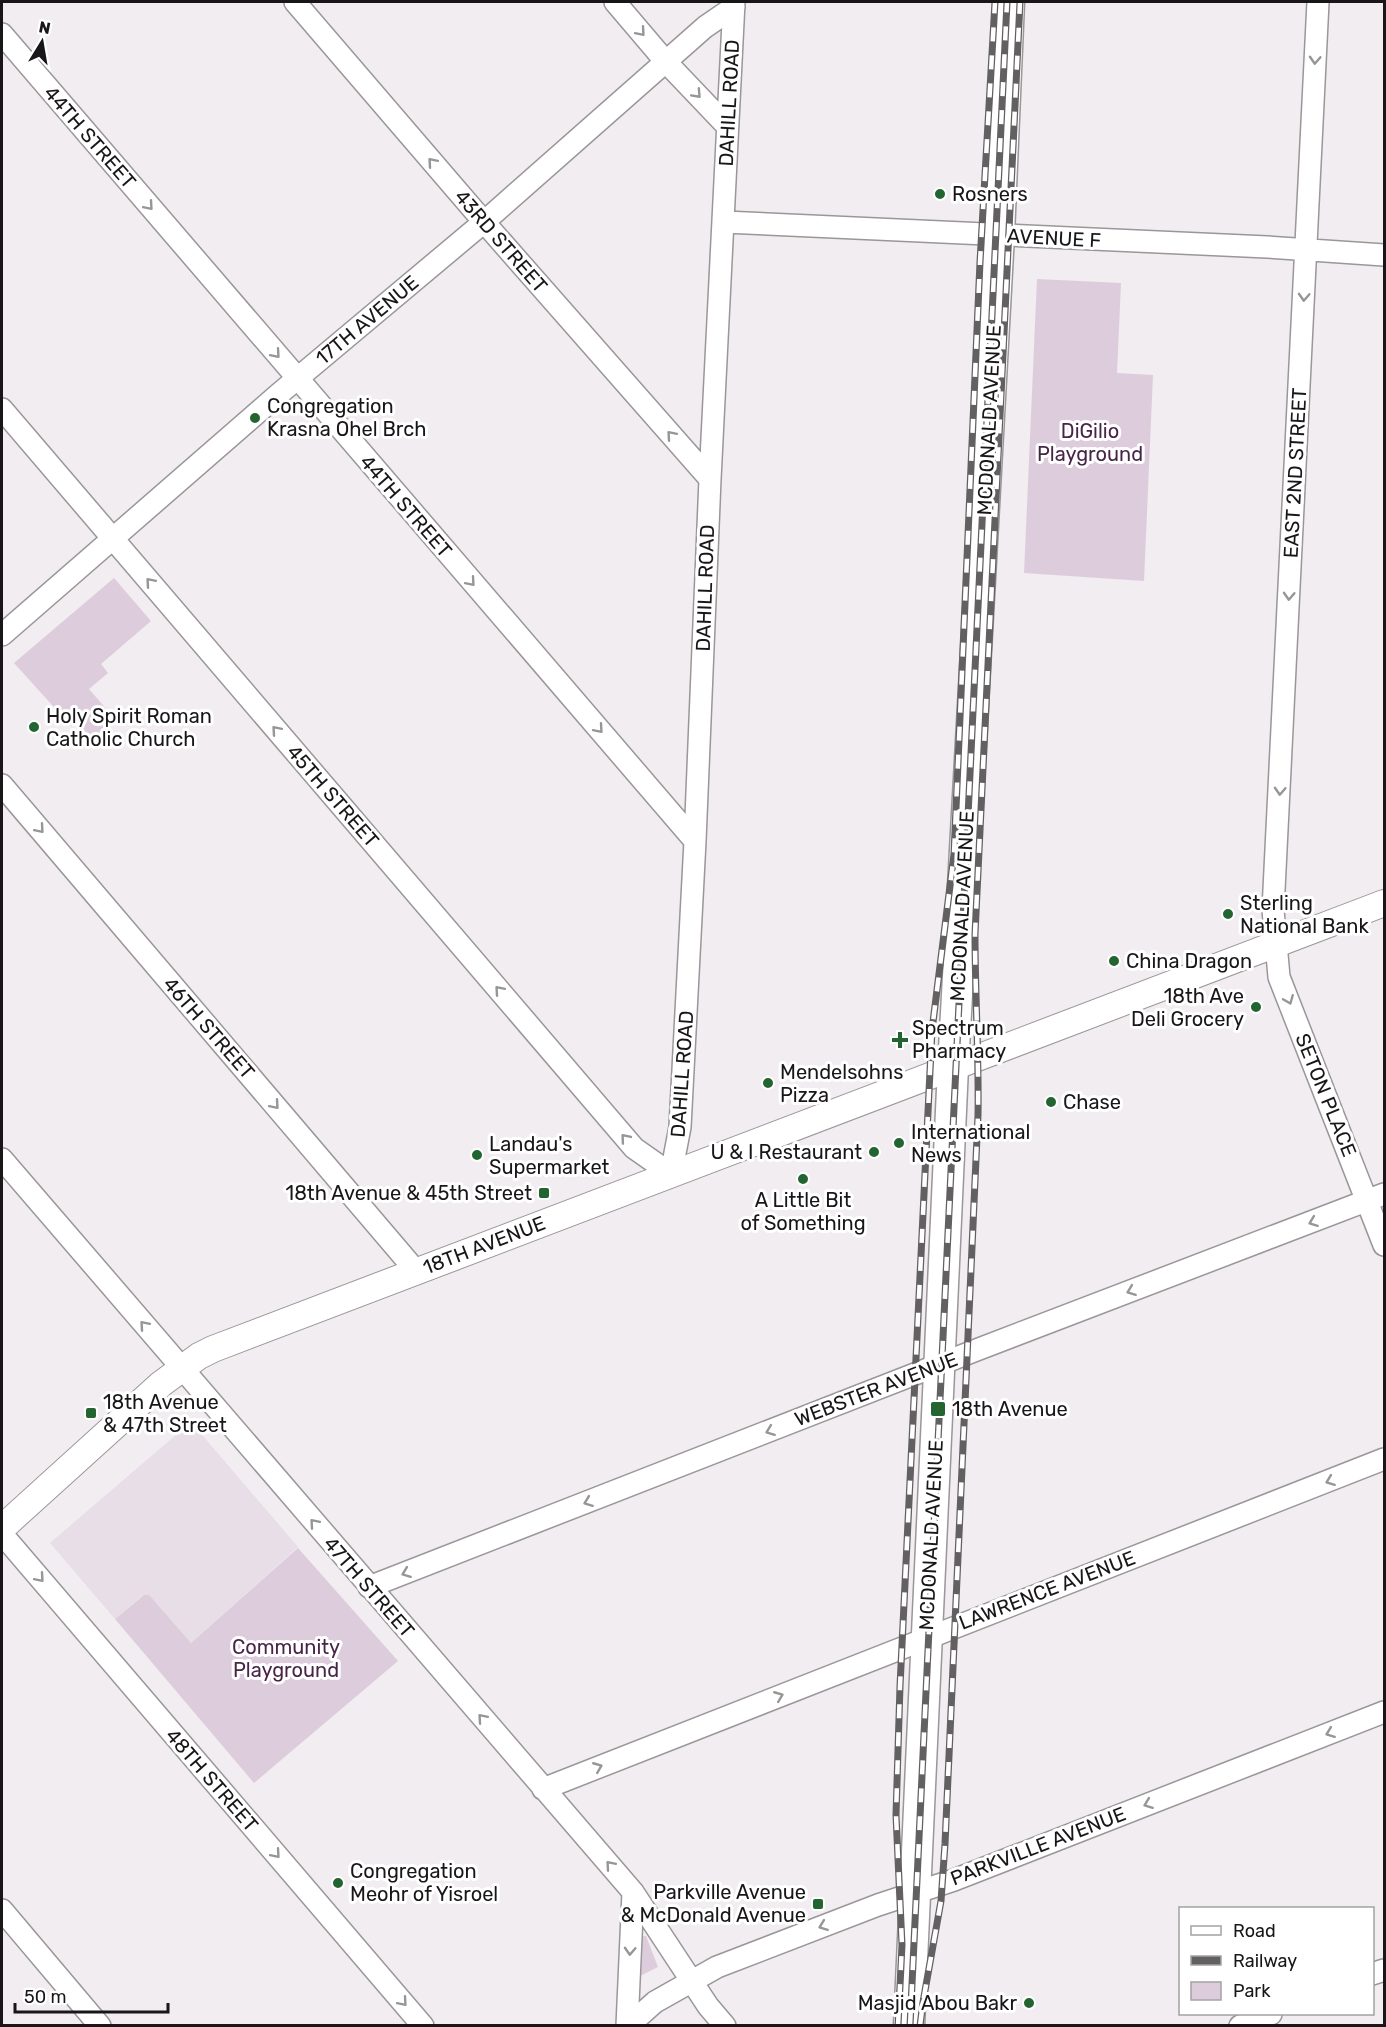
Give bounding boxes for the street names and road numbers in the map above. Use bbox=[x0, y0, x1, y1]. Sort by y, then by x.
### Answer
street label: DAHILL ROAD bbox=[714, 39, 744, 167]
street label: 44TH STREET bbox=[39, 81, 141, 193]
street label: 43RD STREET bbox=[450, 184, 553, 298]
street label: AVENUE F bbox=[1006, 224, 1102, 252]
street label: 17TH AVENUE bbox=[311, 270, 423, 370]
street label: MCDONALD AVENUE bbox=[972, 324, 1006, 516]
street label: EAST 2ND STREET bbox=[1279, 387, 1311, 559]
street label: 44TH STREET bbox=[355, 450, 457, 562]
street label: DAHILL ROAD bbox=[691, 524, 719, 652]
street label: 45TH STREET bbox=[282, 740, 384, 852]
street label: MCDONALD AVENUE bbox=[945, 810, 979, 1002]
street label: 46TH STREET bbox=[158, 972, 260, 1084]
street label: DAHILL ROAD bbox=[666, 1010, 698, 1138]
street label: SETON PLACE bbox=[1290, 1030, 1362, 1160]
street label: 18TH AVENUE bbox=[419, 1211, 549, 1279]
street label: WEBSTER AVENUE bbox=[791, 1347, 961, 1431]
street label: MCDONALD AVENUE bbox=[914, 1439, 948, 1631]
street label: 47TH STREET bbox=[319, 1532, 420, 1643]
street label: LAWRENCE AVENUE bbox=[956, 1545, 1138, 1635]
street label: 48TH STREET bbox=[161, 1724, 264, 1837]
street label: PARKVILLE AVENUE bbox=[947, 1802, 1129, 1890]

